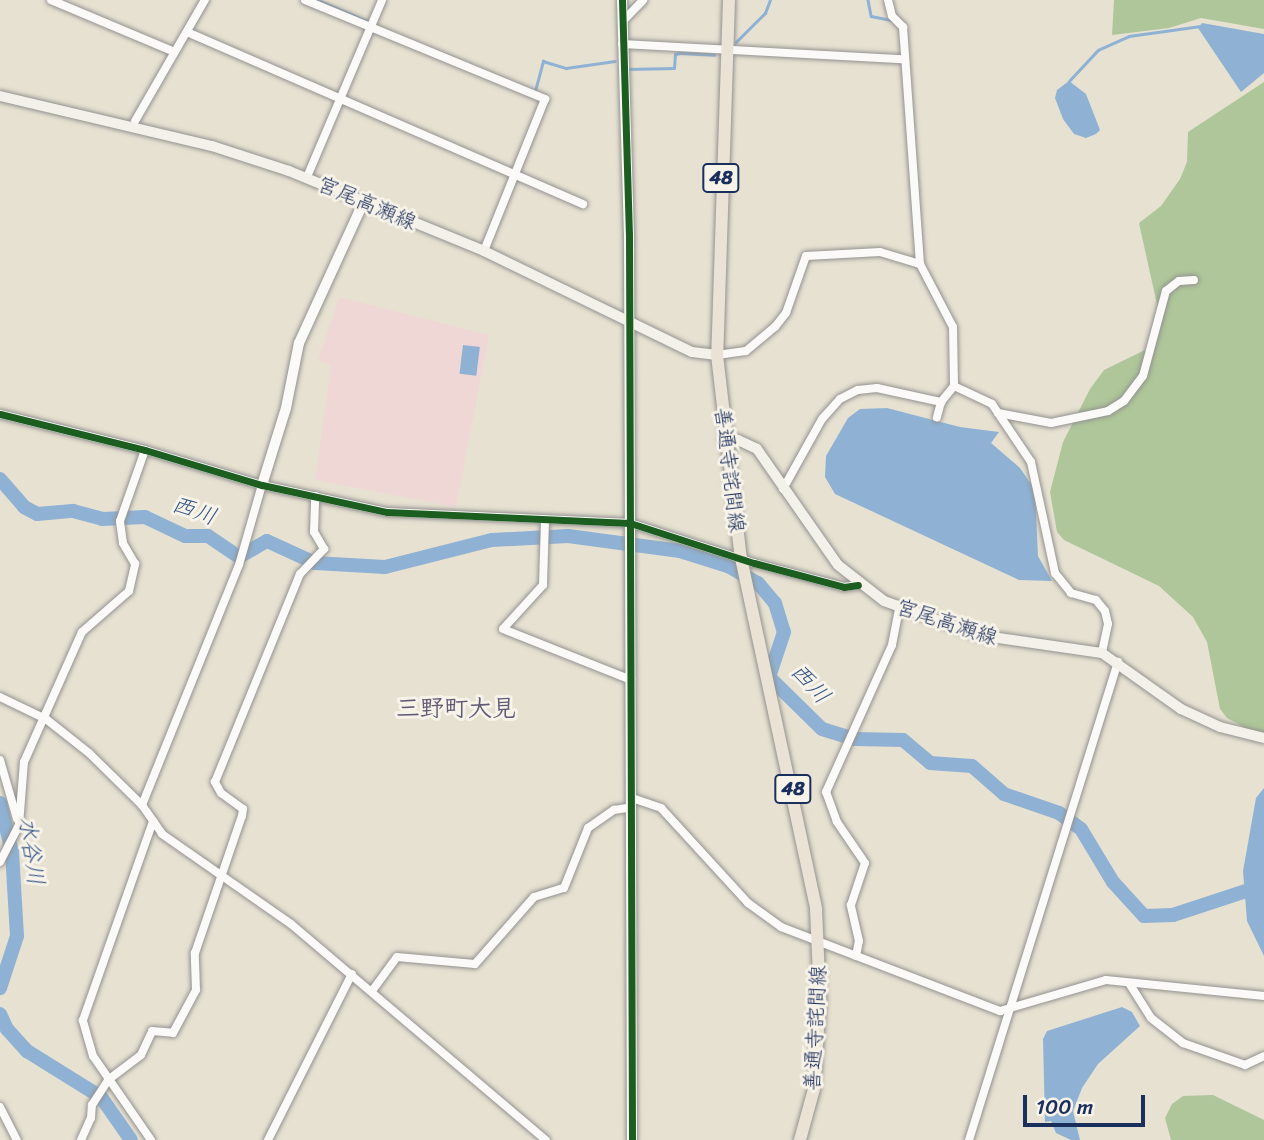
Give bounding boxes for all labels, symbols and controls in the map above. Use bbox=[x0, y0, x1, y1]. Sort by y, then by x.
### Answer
road number: 48 bbox=[702, 162, 740, 194]
street label: 宮尾高瀬線 bbox=[314, 171, 420, 235]
street label: 善通寺詫間線 bbox=[710, 406, 750, 534]
water label: 西川 bbox=[168, 490, 220, 532]
street label: 宮尾高瀬線 bbox=[893, 594, 1001, 650]
water label: 西川 bbox=[784, 658, 836, 710]
district label: 三野町大見 bbox=[396, 695, 516, 723]
road number: 48 bbox=[774, 774, 812, 804]
water label: 水谷川 bbox=[13, 815, 49, 887]
street label: 善通寺詫間線 bbox=[799, 964, 831, 1092]
scale bar bbox=[1026, 1080, 1148, 1124]
text: 100 m bbox=[1036, 1088, 1093, 1126]

